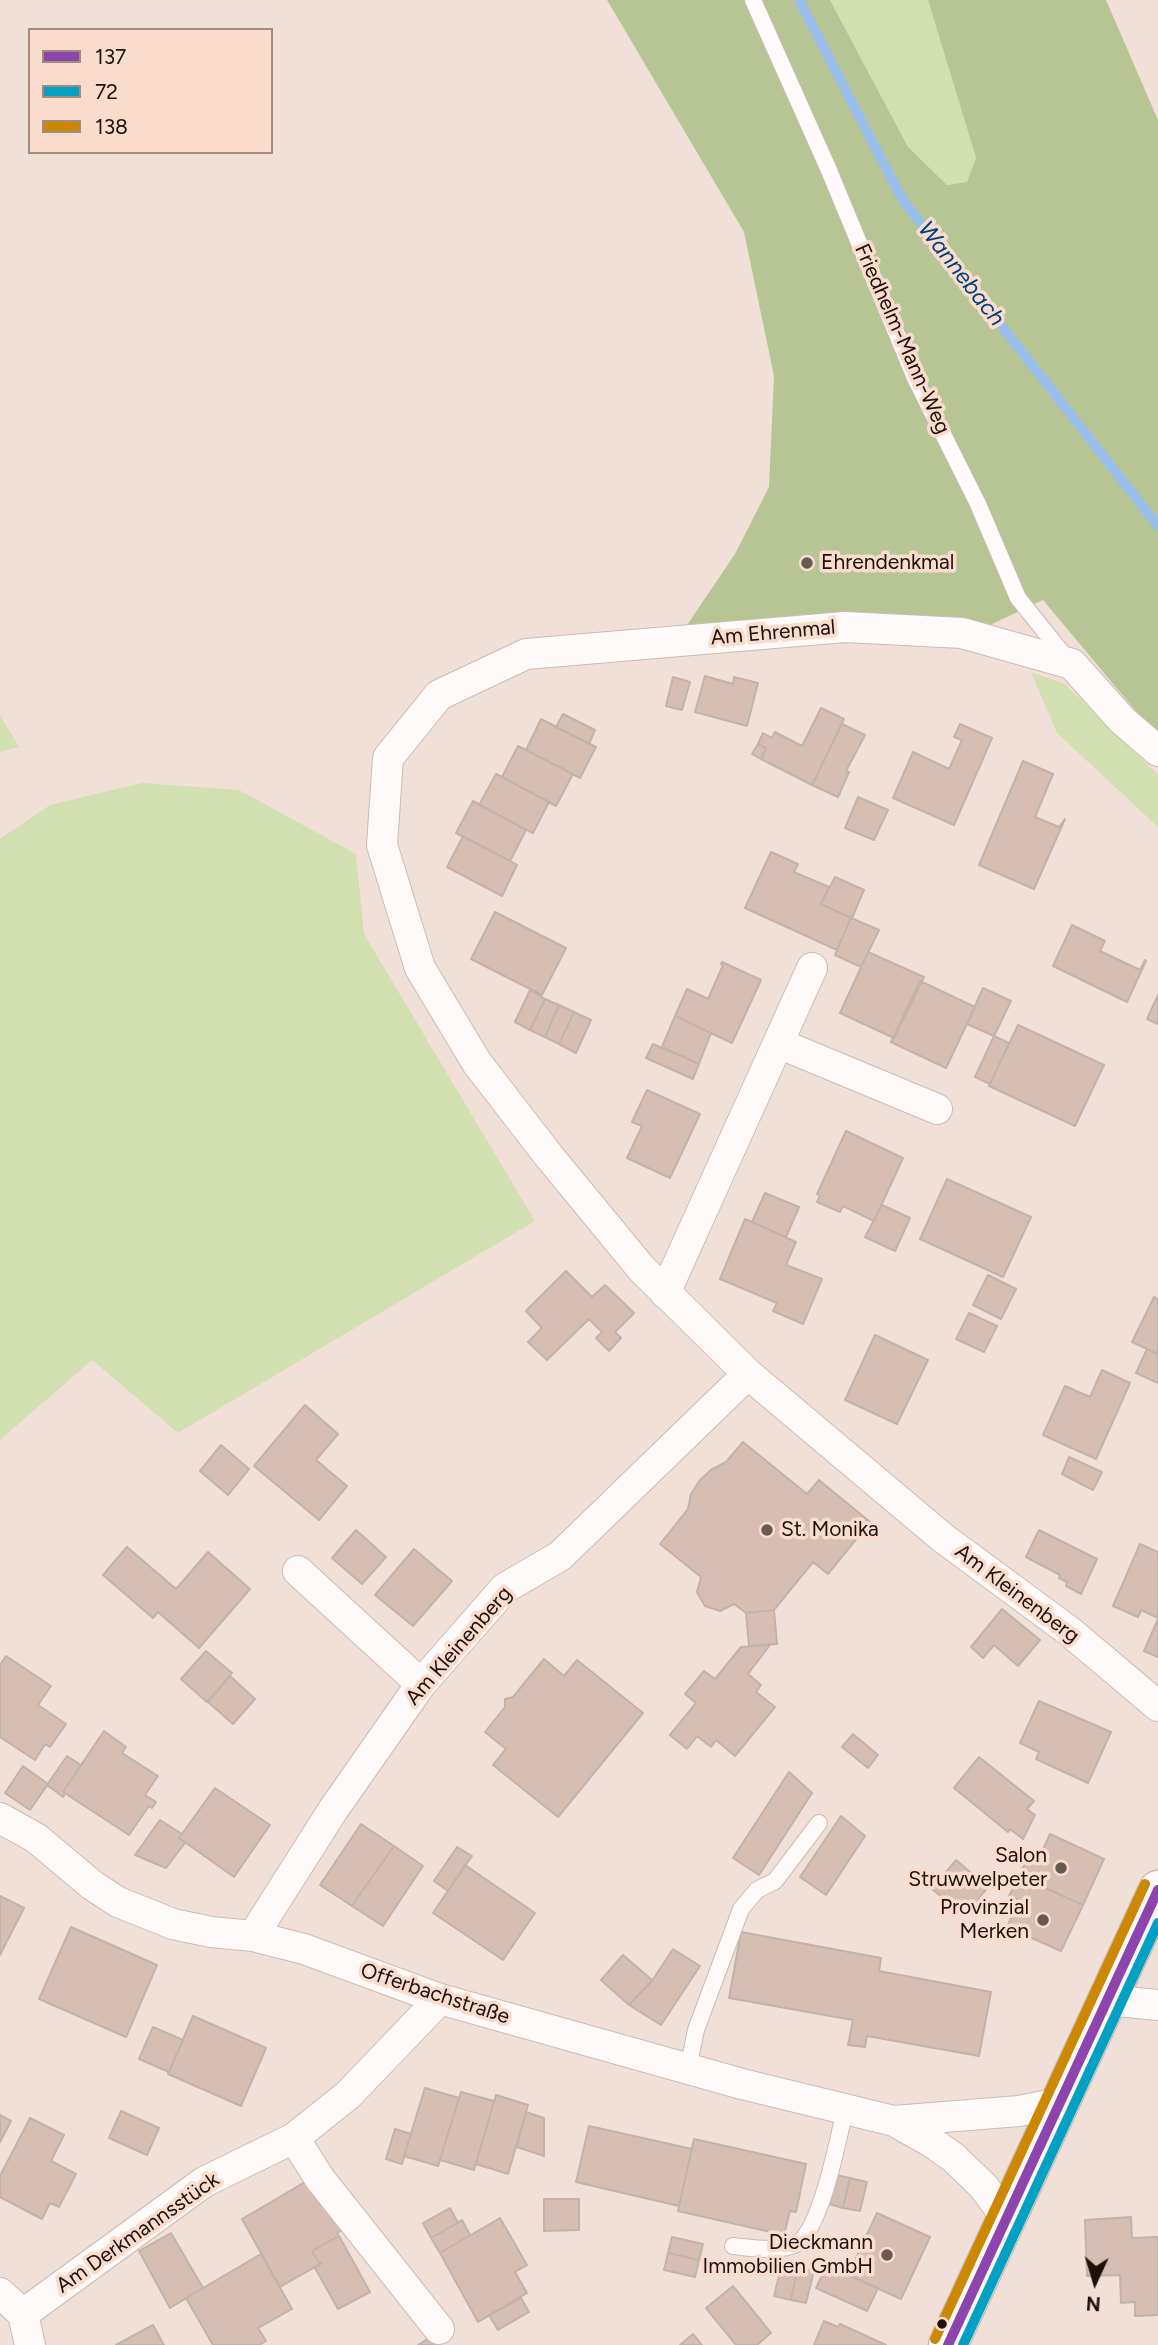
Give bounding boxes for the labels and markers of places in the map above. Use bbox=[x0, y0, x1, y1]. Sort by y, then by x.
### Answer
place label: Ehrendenkmal bbox=[821, 550, 954, 576]
marker: Ehrendenkmal bbox=[799, 555, 815, 571]
place label: St. Monika bbox=[781, 1517, 879, 1543]
marker: St. Monika bbox=[759, 1522, 775, 1538]
place label: Salon Struwwelpeter bbox=[908, 1843, 1047, 1893]
marker: Salon Struwwelpeter bbox=[1053, 1860, 1069, 1876]
place label: Provinzial Merken bbox=[940, 1895, 1029, 1945]
marker: Provinzial Merken bbox=[1035, 1912, 1051, 1928]
place label: Dieckmann Immobilien GmbH bbox=[702, 2230, 873, 2280]
marker: Dieckmann Immobilien GmbH bbox=[879, 2247, 895, 2263]
unlabelled marker bbox=[935, 2317, 949, 2331]

